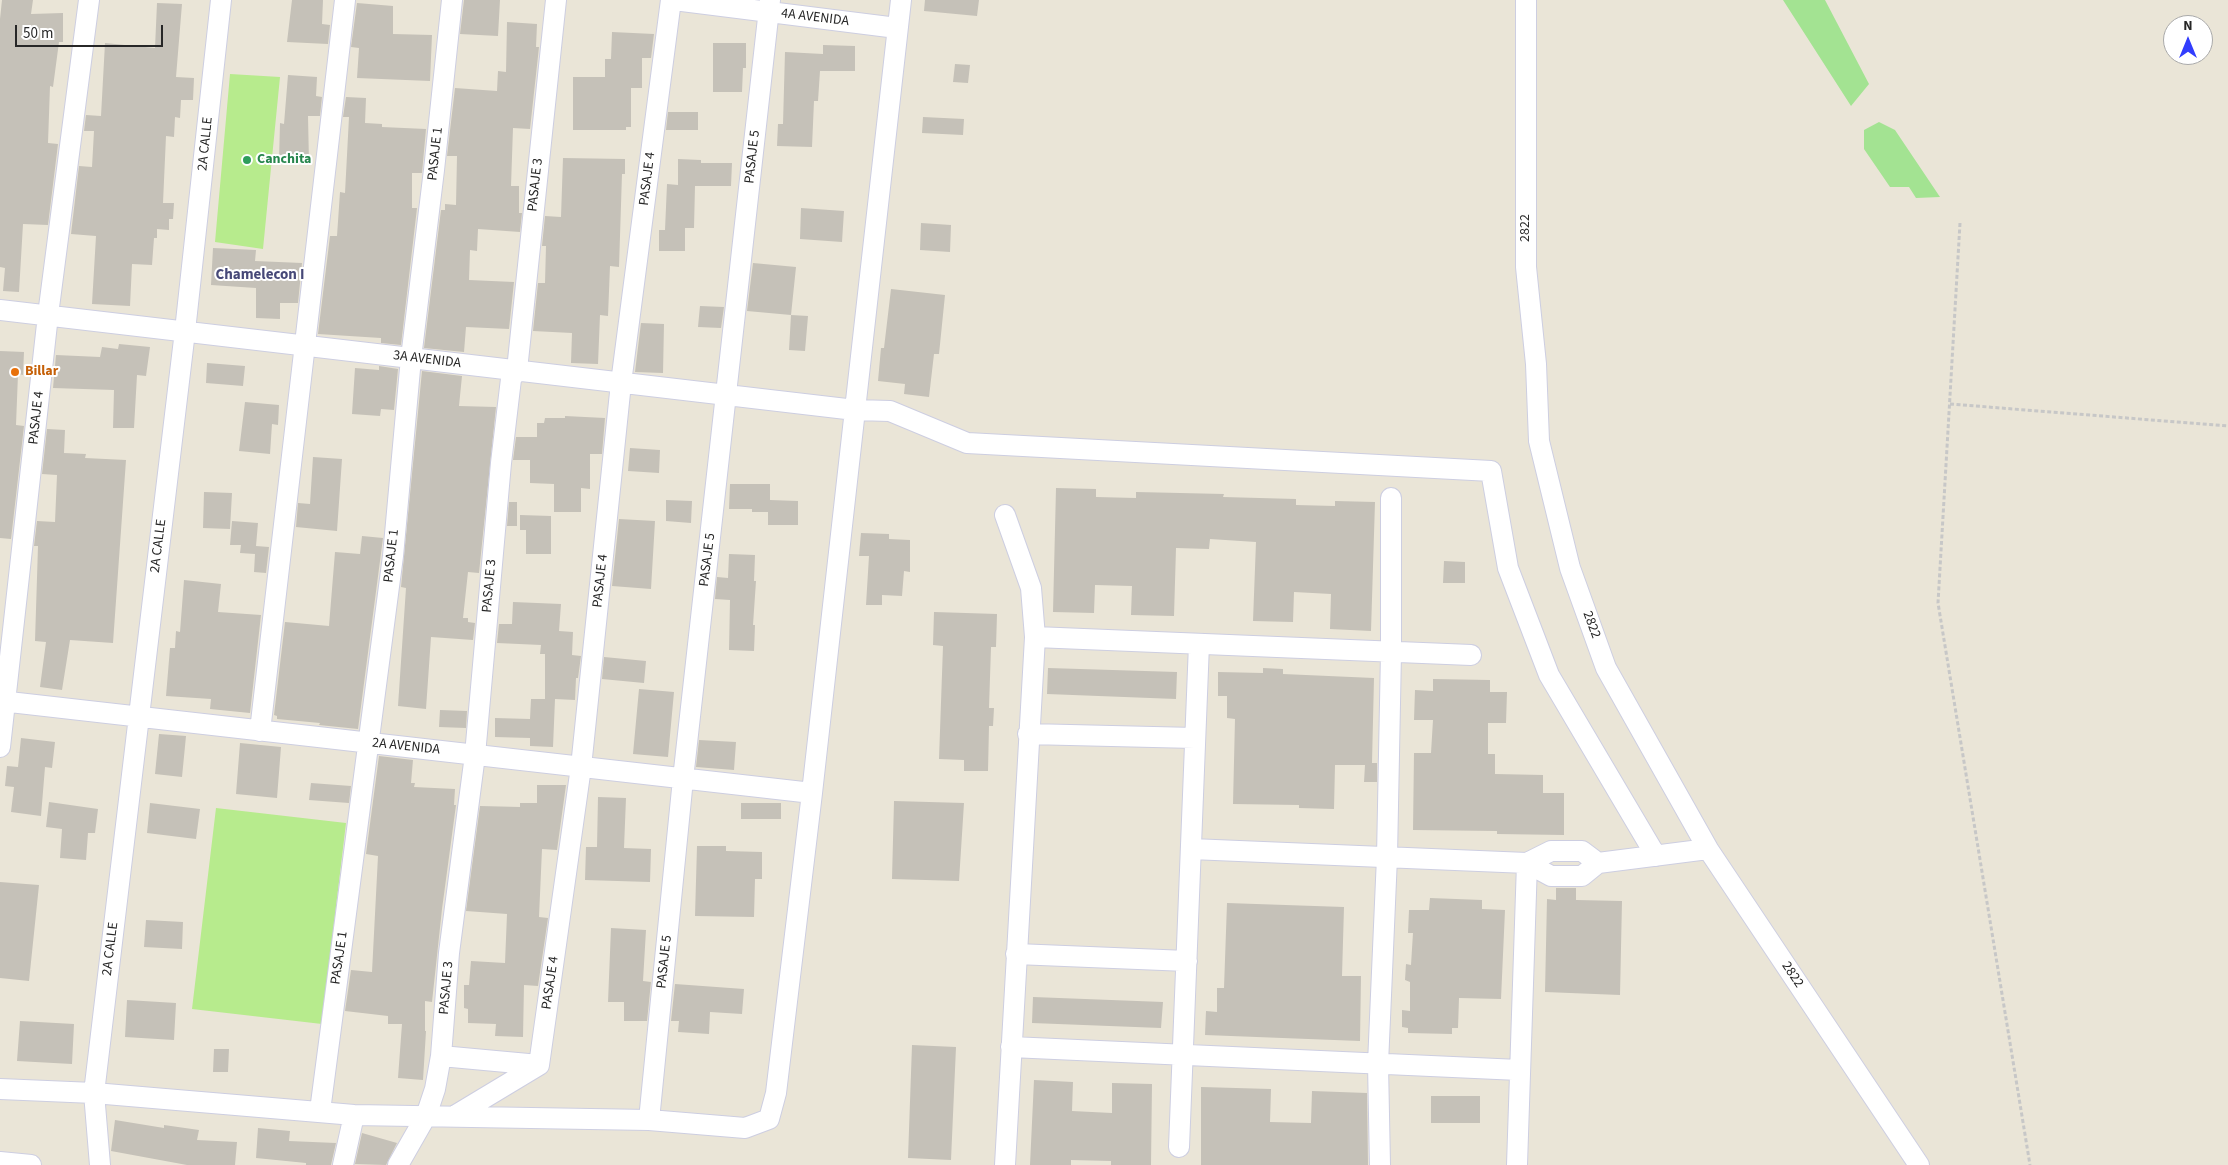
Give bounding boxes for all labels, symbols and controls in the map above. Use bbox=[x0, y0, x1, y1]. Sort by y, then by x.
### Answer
street label: 4A AVENIDA bbox=[780, 6, 850, 30]
scale bar bbox=[18, 15, 165, 47]
north arrow bbox=[2163, 15, 2213, 65]
text: N bbox=[2183, 16, 2193, 36]
text: 50 m bbox=[23, 23, 53, 44]
street label: 2A CALLE bbox=[195, 116, 217, 172]
street label: PASAJE 1 bbox=[425, 126, 447, 182]
street label: PASAJE 5 bbox=[742, 129, 764, 185]
street label: PASAJE 4 bbox=[636, 151, 660, 207]
place label: Canchita bbox=[257, 152, 311, 168]
marker: Canchita bbox=[241, 154, 253, 166]
street label: PASAJE 3 bbox=[525, 157, 547, 213]
street label: 2822 bbox=[1518, 214, 1534, 242]
district label: Chamelecon I bbox=[216, 267, 304, 285]
street label: 3A AVENIDA bbox=[392, 348, 462, 372]
place label: Billar bbox=[25, 364, 58, 380]
marker: Billar bbox=[9, 366, 21, 378]
street label: PASAJE 4 bbox=[26, 390, 48, 446]
street label: 2A CALLE bbox=[147, 518, 171, 574]
street label: PASAJE 1 bbox=[381, 528, 403, 584]
street label: PASAJE 5 bbox=[696, 532, 720, 588]
street label: PASAJE 4 bbox=[590, 553, 612, 609]
street label: PASAJE 3 bbox=[479, 558, 501, 614]
street label: 2822 bbox=[1578, 609, 1604, 641]
street label: 2A AVENIDA bbox=[371, 735, 441, 759]
street label: 2A CALLE bbox=[99, 921, 123, 977]
street label: PASAJE 1 bbox=[328, 930, 352, 986]
street label: PASAJE 5 bbox=[654, 934, 676, 990]
street label: PASAJE 4 bbox=[539, 955, 563, 1011]
street label: 2822 bbox=[1777, 959, 1807, 991]
street label: PASAJE 3 bbox=[436, 960, 458, 1016]

